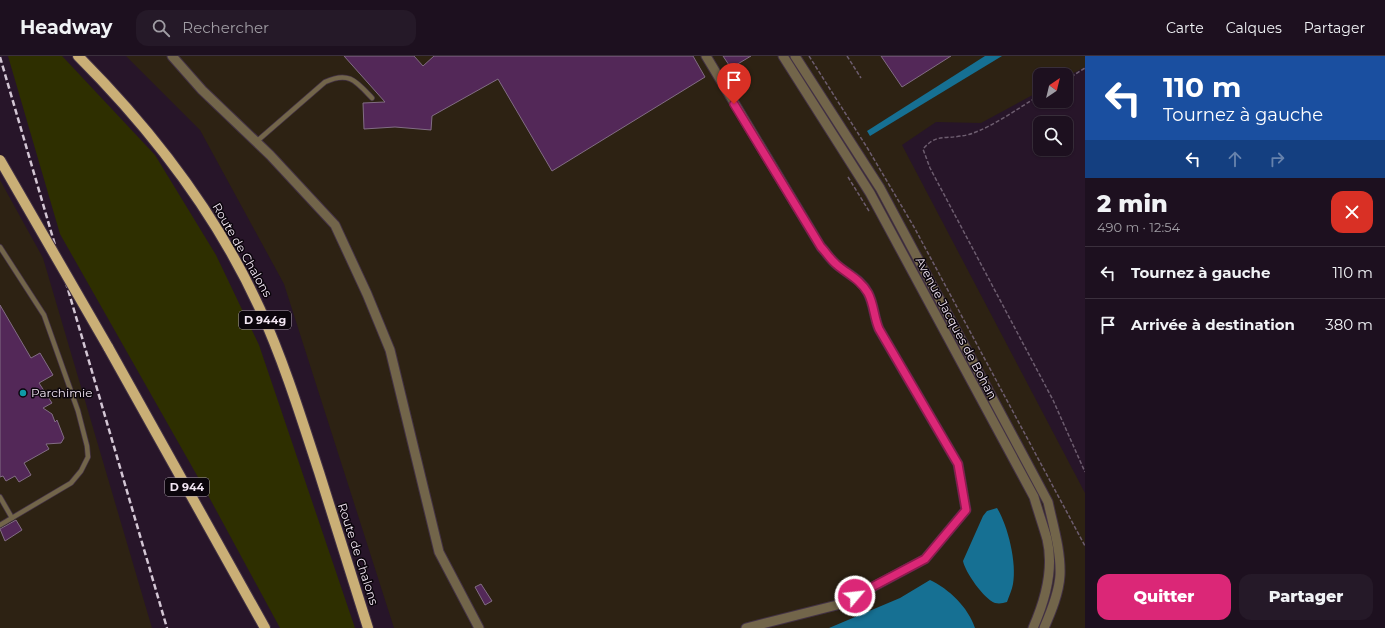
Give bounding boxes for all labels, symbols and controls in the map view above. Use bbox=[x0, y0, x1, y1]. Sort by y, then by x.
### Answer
search box bbox=[136, 10, 416, 46]
text: Headway bbox=[20, 16, 112, 39]
icon: search bbox=[150, 17, 172, 39]
text: Rechercher bbox=[182, 18, 269, 37]
text: Carte bbox=[1166, 19, 1204, 37]
text: Calques bbox=[1226, 19, 1282, 37]
text: Partager bbox=[1304, 19, 1365, 37]
pin bbox=[717, 63, 751, 104]
north arrow bbox=[1033, 68, 1073, 108]
map controls bbox=[1033, 68, 1073, 156]
icon: arrive bbox=[723, 69, 745, 91]
text: 110 m bbox=[1163, 70, 1241, 104]
icon: left bbox=[1097, 72, 1149, 124]
text: Tournez à gauche bbox=[1163, 104, 1323, 126]
button: search bbox=[1033, 116, 1073, 156]
icon: left bbox=[1182, 148, 1204, 170]
icon: ahead bbox=[1224, 148, 1246, 170]
icon: right bbox=[1266, 148, 1288, 170]
text: 2 min bbox=[1097, 189, 1168, 218]
button: close bbox=[1331, 191, 1373, 233]
street label: Route de Chalons bbox=[209, 200, 276, 300]
text: 490 m · 12:54 bbox=[1097, 219, 1180, 235]
street label: Avenue Jacques de Bohan bbox=[912, 254, 1000, 401]
icon: left bbox=[1097, 262, 1119, 284]
text: Tournez à gauche bbox=[1131, 263, 1270, 282]
text: 110 m bbox=[1332, 263, 1373, 282]
road number: D 944g bbox=[239, 311, 291, 329]
icon: arrive bbox=[1097, 314, 1119, 336]
text: Arrivée à destination bbox=[1131, 315, 1295, 334]
text: 380 m bbox=[1325, 315, 1373, 334]
place label: Parchimie bbox=[31, 385, 92, 400]
marker: Parchimie bbox=[18, 388, 28, 398]
road number: D 944 bbox=[165, 478, 209, 496]
street label: Route de Chalons bbox=[335, 501, 382, 607]
button: Quitter bbox=[1097, 574, 1231, 620]
button: Partager bbox=[1239, 574, 1373, 620]
position arrow bbox=[834, 575, 876, 617]

